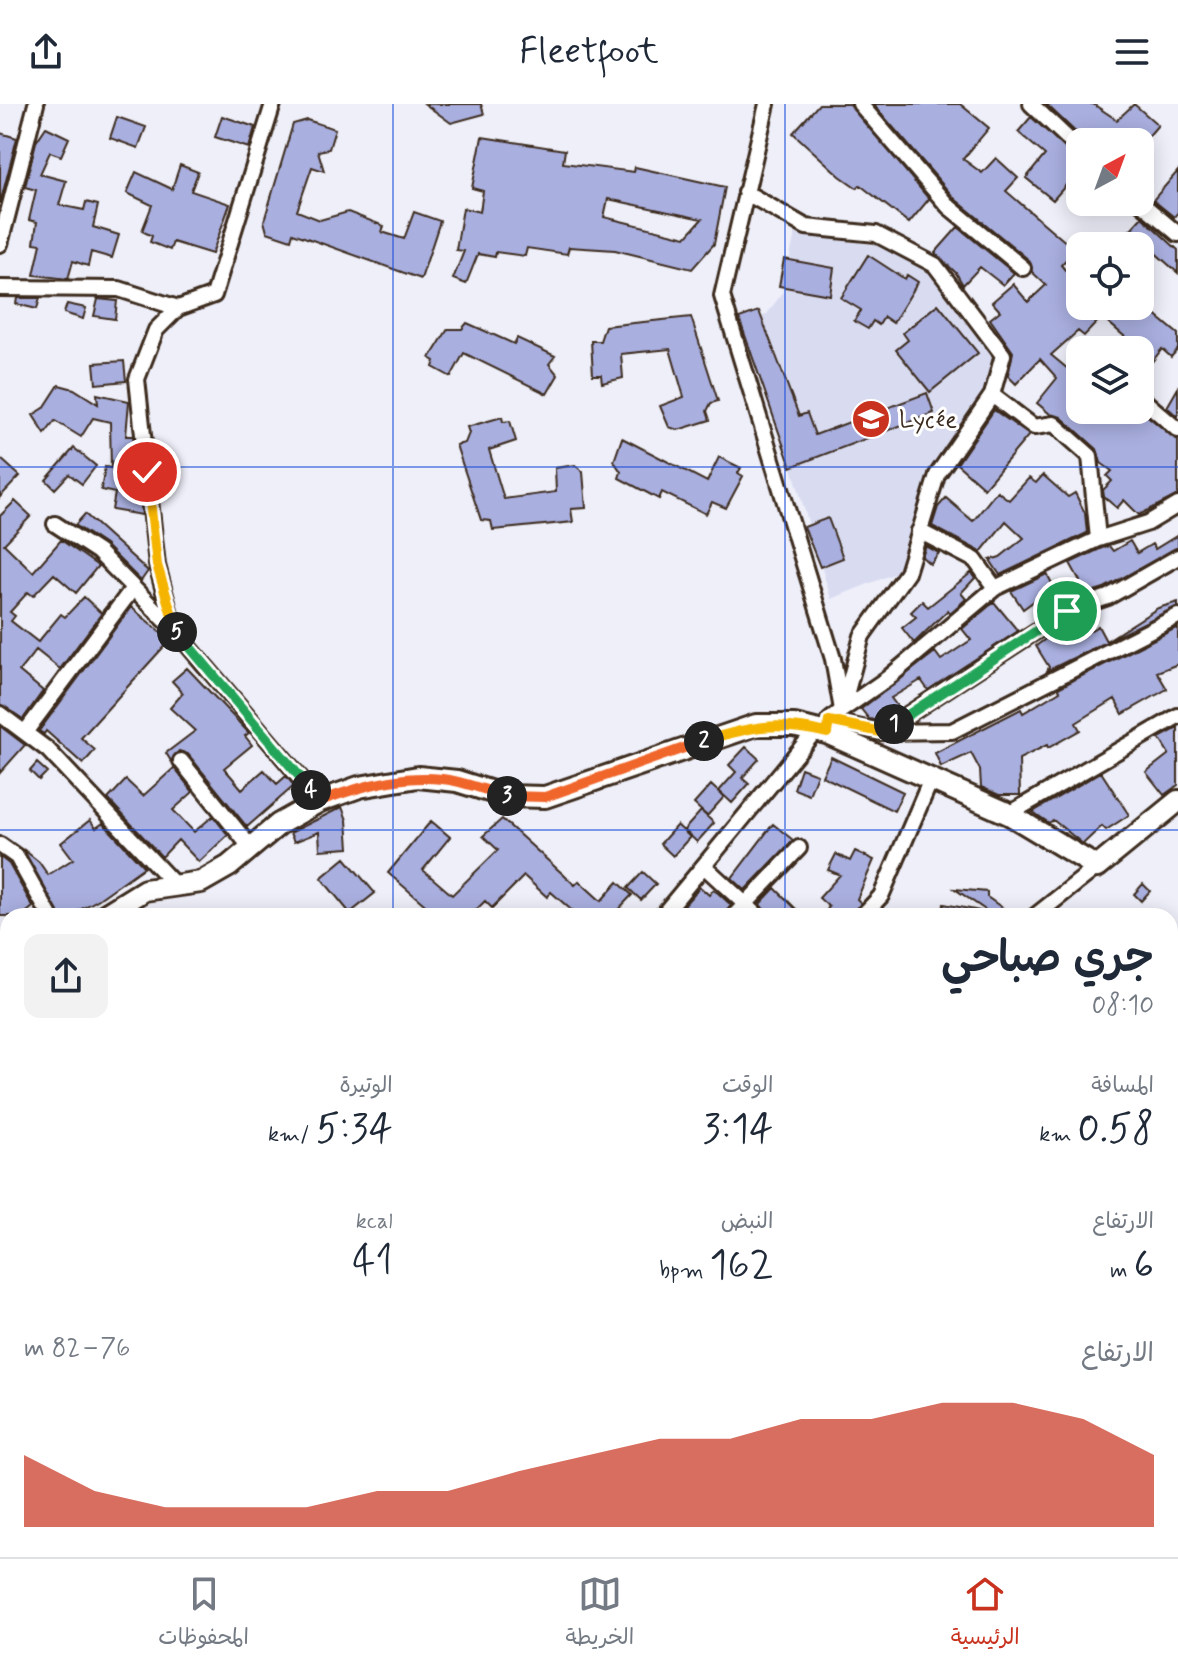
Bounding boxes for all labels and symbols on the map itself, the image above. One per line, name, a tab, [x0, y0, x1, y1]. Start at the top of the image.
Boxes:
north arrow	[1066, 128, 1154, 216]
school or university icon: Lycée	[850, 398, 892, 440]
place label: Lycée	[899, 405, 957, 436]
pin	[113, 438, 181, 506]
pin	[1033, 577, 1101, 645]
pin: 5	[157, 612, 197, 652]
pin: 1	[874, 704, 914, 744]
pin: 2	[684, 721, 724, 761]
pin: 4	[291, 770, 331, 810]
pin: 3	[487, 776, 527, 816]

